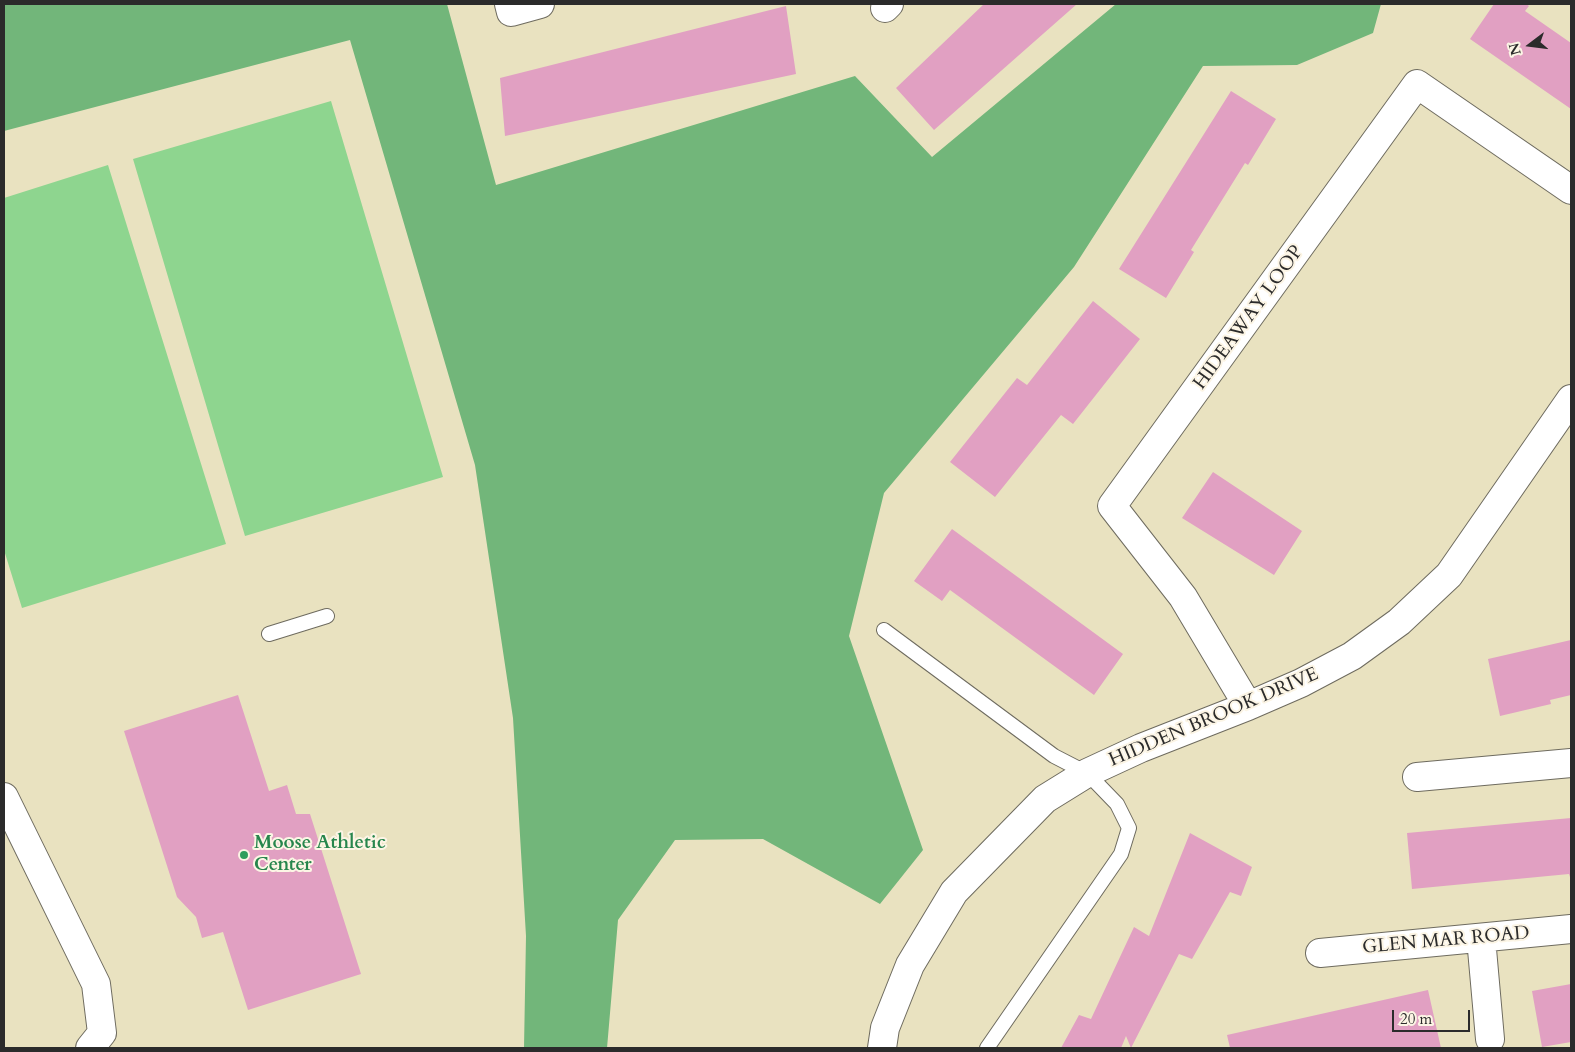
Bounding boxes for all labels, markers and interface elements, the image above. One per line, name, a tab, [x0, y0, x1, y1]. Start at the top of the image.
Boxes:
north arrow	[1505, 20, 1555, 70]
text: N	[1504, 41, 1526, 57]
street label: HIDEAWAY LOOP	[1189, 242, 1309, 394]
street label: HIDDEN BROOK DRIVE	[1106, 664, 1322, 772]
place label: Moose Athletic Center	[254, 833, 386, 877]
marker: Moose Athletic Center	[238, 849, 250, 861]
street label: GLEN MAR ROAD	[1361, 922, 1531, 960]
scale bar	[1395, 1000, 1472, 1032]
text: 20 m	[1400, 1009, 1432, 1029]

